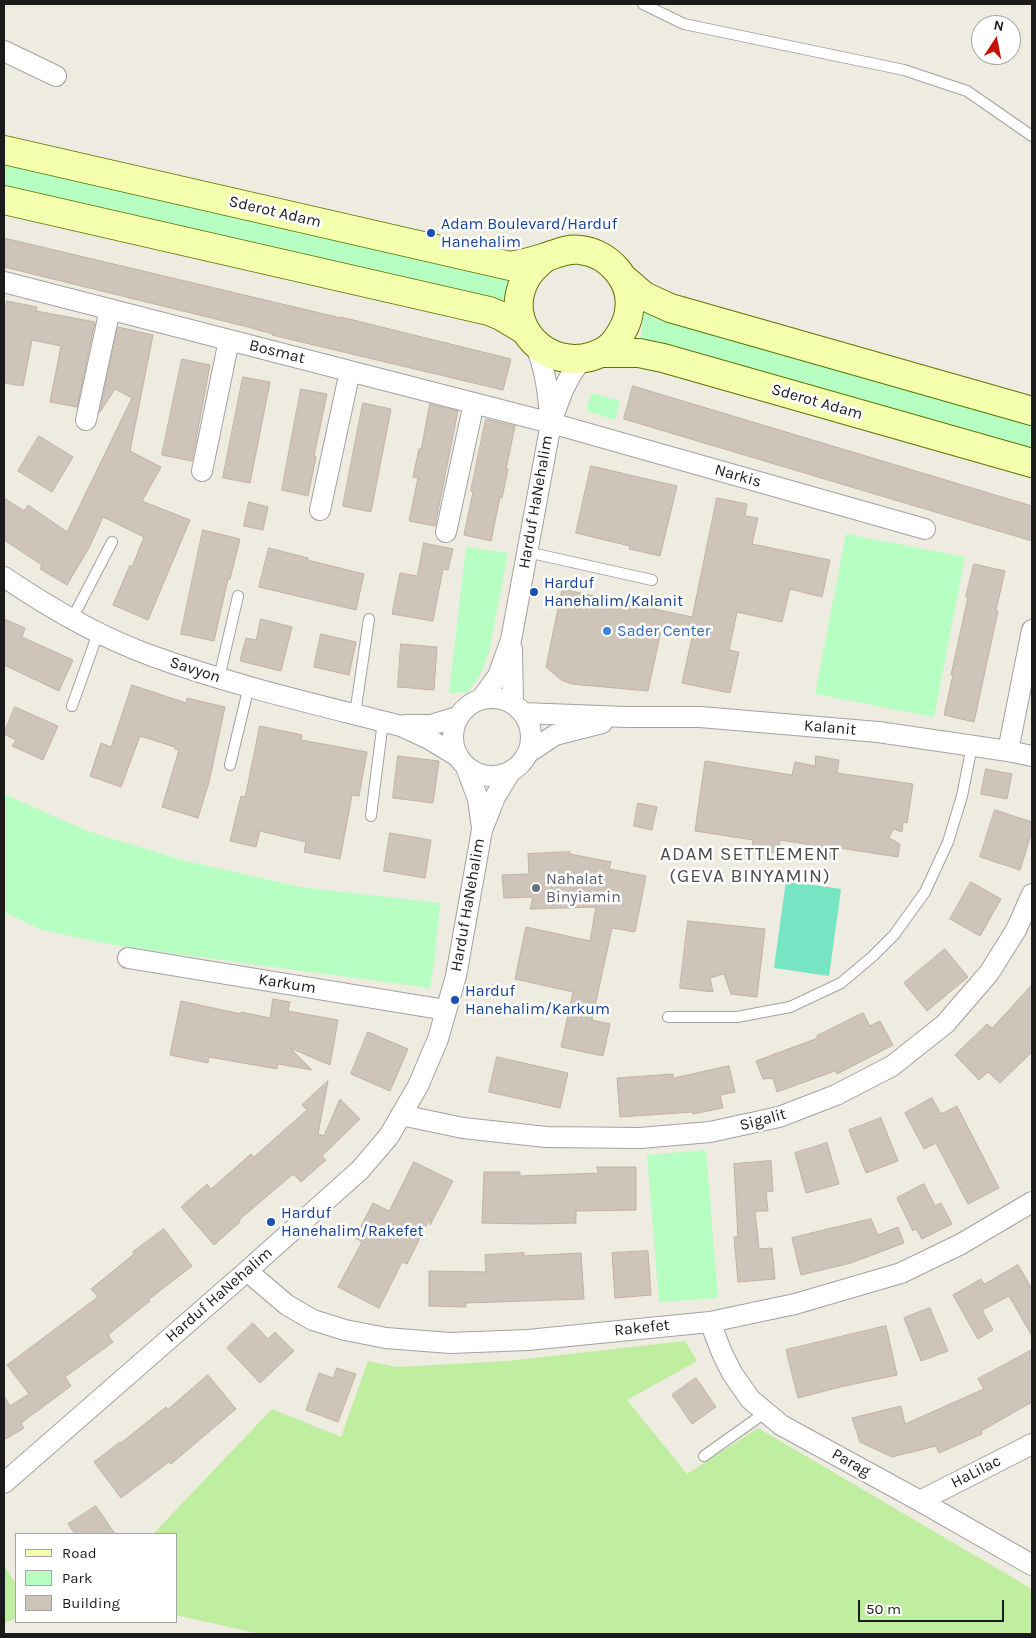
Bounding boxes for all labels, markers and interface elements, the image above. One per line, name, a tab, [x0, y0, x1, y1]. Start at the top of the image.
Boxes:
north arrow	[971, 15, 1021, 65]
text: N	[992, 16, 1005, 35]
street label: Sderot Adam	[227, 192, 323, 232]
place label: Adam Boulevard/Harduf Hanehalim	[441, 214, 617, 252]
marker: Adam Boulevard/Harduf Hanehalim	[425, 227, 437, 239]
street label: Bosmat	[247, 336, 307, 368]
street label: Sderot Adam	[769, 380, 865, 424]
street label: Harduf HaNehalim	[515, 434, 557, 570]
street label: Narkis	[712, 460, 764, 492]
place label: Harduf Hanehalim/Kalanit	[544, 573, 683, 611]
marker: Harduf Hanehalim/Kalanit	[528, 586, 540, 598]
place label: Sader Center	[617, 621, 710, 641]
marker: Sader Center	[601, 625, 613, 637]
street label: Savyon	[167, 653, 223, 687]
street label: Kalanit	[803, 716, 857, 740]
street label: Harduf HaNehalim	[447, 837, 489, 973]
district label: ADAM SETTLEMENT (GEVA BINYAMIN)	[658, 844, 842, 888]
place label: Nahalat Binyiamin	[546, 869, 621, 907]
marker: Nahalat Binyiamin	[530, 882, 542, 894]
street label: Karkum	[257, 970, 317, 998]
place label: Harduf Hanehalim/Karkum	[465, 981, 610, 1019]
marker: Harduf Hanehalim/Karkum	[449, 994, 461, 1006]
street label: Sigalit	[738, 1105, 788, 1135]
place label: Harduf Hanehalim/Rakefet	[281, 1203, 424, 1241]
marker: Harduf Hanehalim/Rakefet	[265, 1216, 277, 1228]
street label: Harduf HaNehalim	[162, 1243, 276, 1347]
street label: Rakefet	[613, 1316, 671, 1340]
street label: Parag	[828, 1445, 874, 1481]
street label: HaLilac	[948, 1451, 1004, 1493]
legend	[15, 1533, 178, 1623]
text: Road	[62, 1544, 97, 1562]
text: Park	[62, 1569, 92, 1587]
scale bar	[861, 1590, 1007, 1622]
text: Building	[62, 1594, 120, 1612]
text: 50 m	[866, 1600, 901, 1618]

